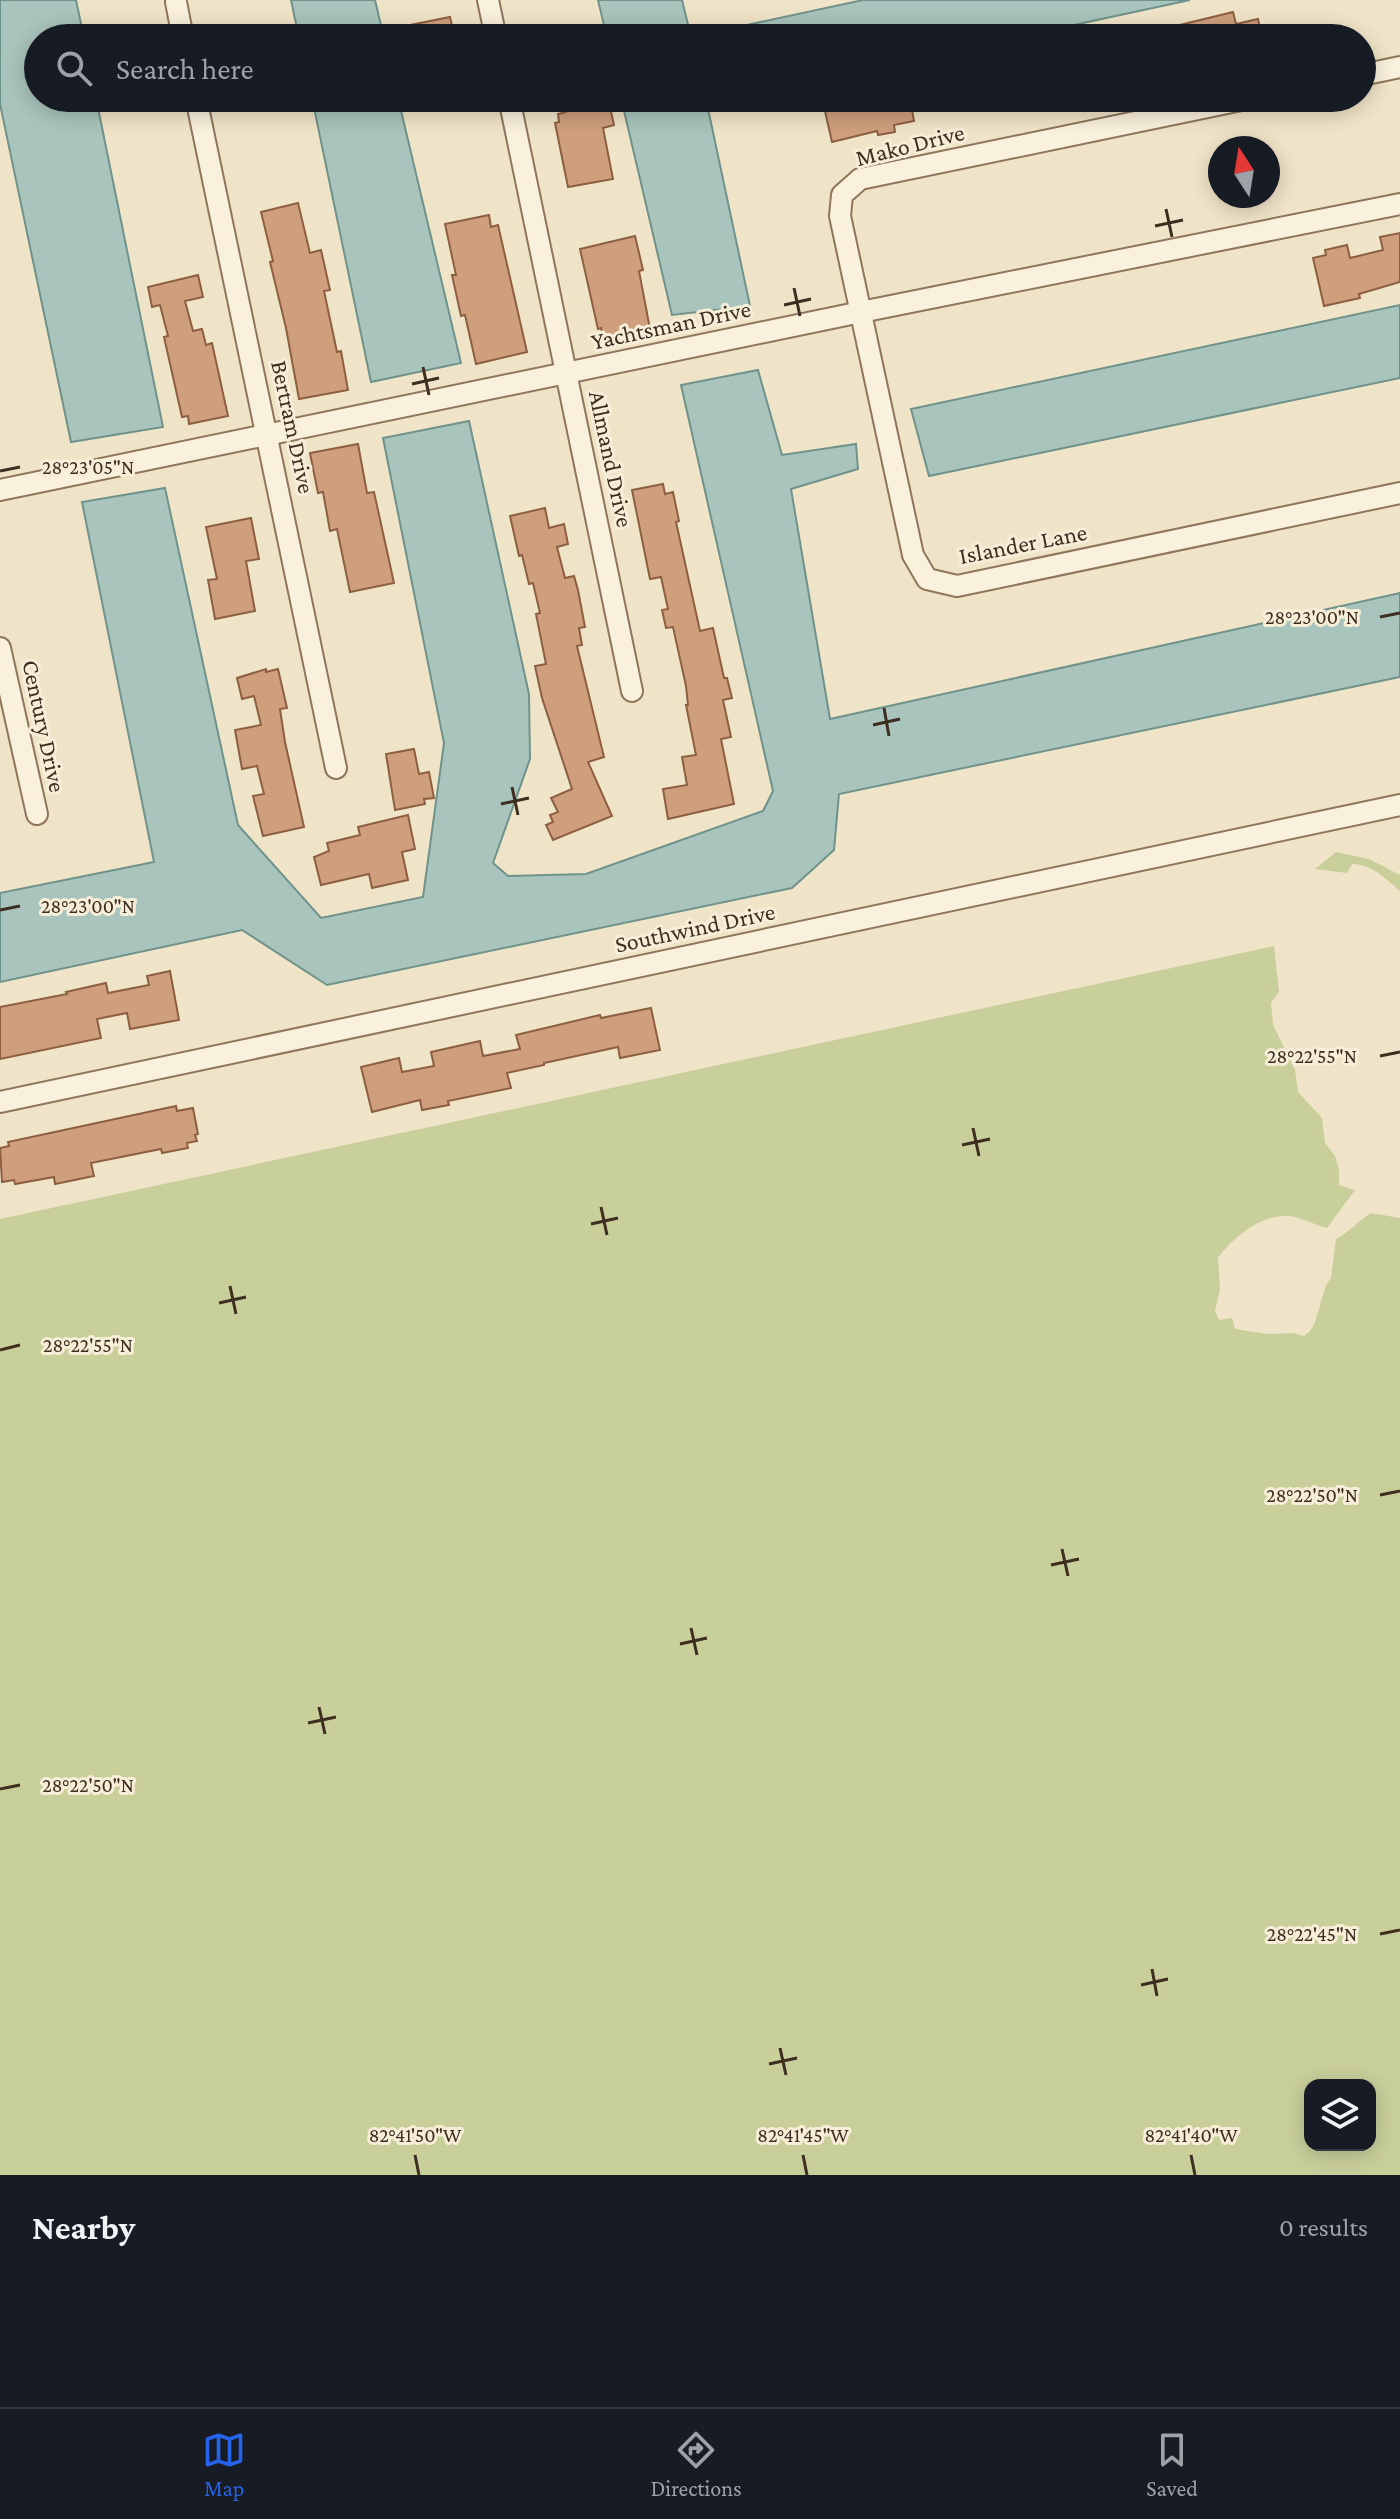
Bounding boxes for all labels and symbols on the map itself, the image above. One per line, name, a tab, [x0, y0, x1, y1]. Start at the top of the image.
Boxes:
street label: Mako Drive	[853, 118, 967, 171]
north arrow	[1208, 136, 1280, 208]
street label: Yachtsman Drive	[589, 294, 753, 355]
street label: Bertram Drive	[266, 358, 321, 496]
street label: Allmand Drive	[584, 388, 639, 530]
text: 28°23'05"N	[42, 456, 134, 478]
street label: Islander Lane	[957, 518, 1089, 569]
text: 28°23'00"N	[1265, 606, 1359, 628]
street label: Century Drive	[17, 657, 72, 794]
text: 28°23'00"N	[41, 895, 135, 917]
street label: Southwind Drive	[612, 897, 777, 958]
text: 28°22'55"N	[1267, 1045, 1357, 1067]
text: 28°22'55"N	[43, 1334, 133, 1356]
text: 28°22'50"N	[1266, 1484, 1358, 1506]
text: 28°22'50"N	[42, 1774, 134, 1796]
text: 28°22'45"N	[1267, 1923, 1357, 1945]
text: 82°41'50"W	[369, 2124, 462, 2146]
text: 82°41'45"W	[757, 2124, 849, 2146]
text: 82°41'40"W	[1144, 2124, 1238, 2146]

